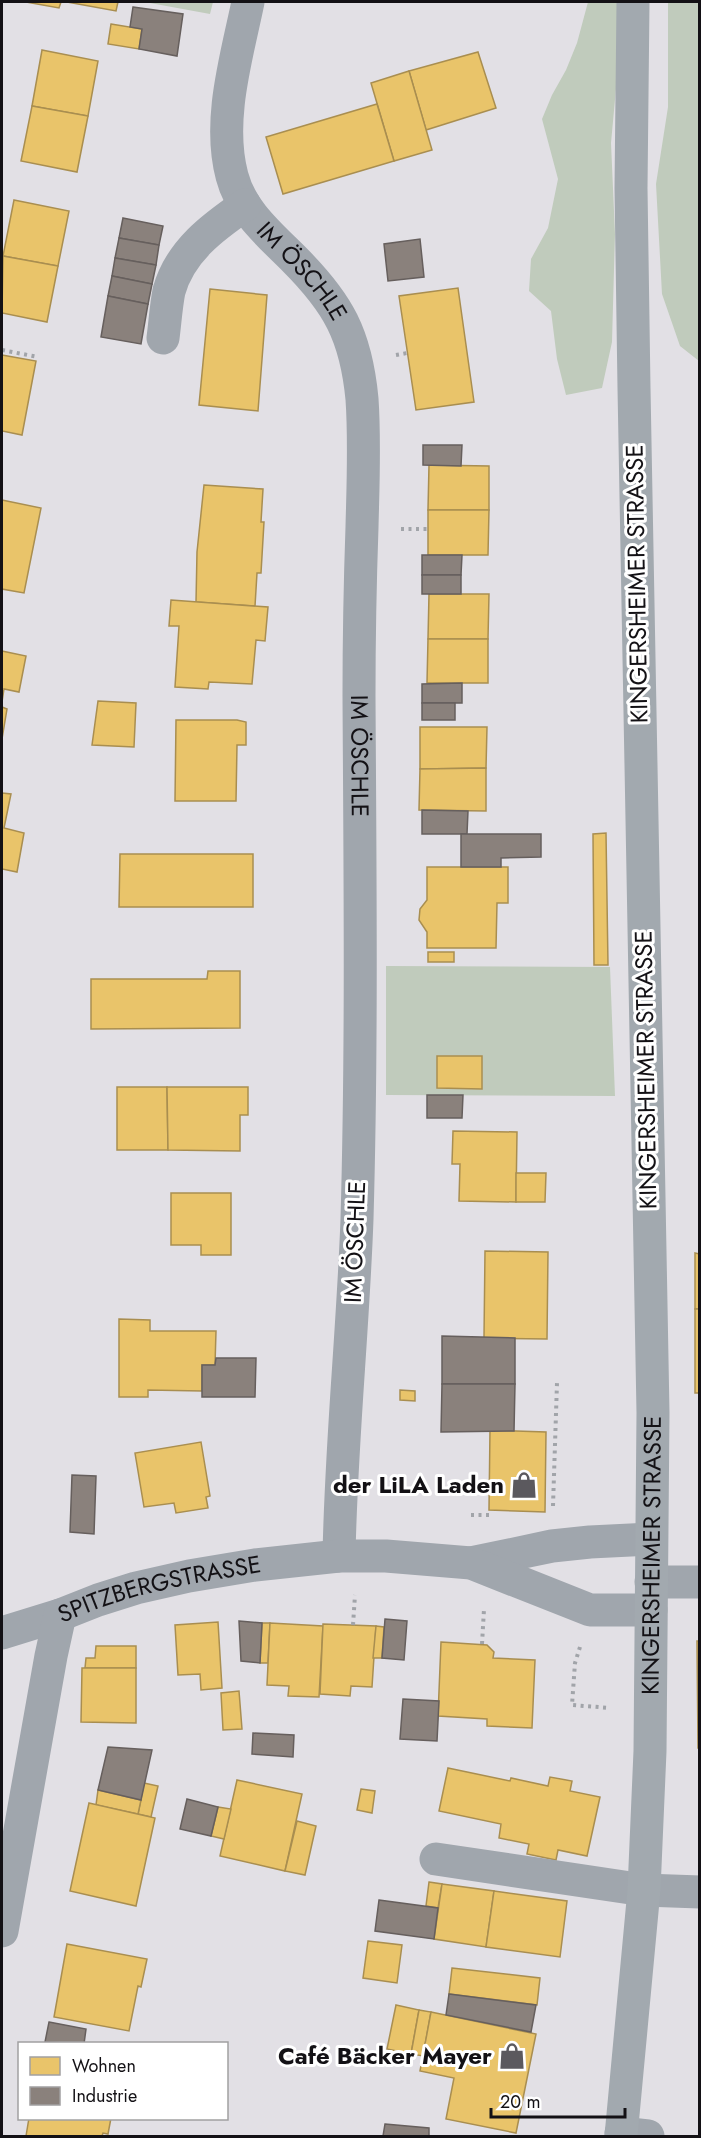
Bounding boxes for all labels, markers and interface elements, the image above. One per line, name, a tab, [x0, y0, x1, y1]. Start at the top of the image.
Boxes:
street label: IM ÖSCHLE	[249, 214, 356, 327]
street label: KINGERSHEIMER STRASSE	[617, 444, 656, 724]
street label: IM ÖSCHLE	[342, 695, 378, 817]
street label: KINGERSHEIMER STRASSE	[626, 930, 665, 1210]
street label: IM ÖSCHLE	[335, 1180, 374, 1304]
street label: KINGERSHEIMER STRASSE	[632, 1415, 670, 1695]
place label: der LiLA Laden	[333, 1467, 504, 1502]
shop icon: der LiLA Laden	[509, 1470, 539, 1500]
street label: SPITZBERGSTRASSE	[52, 1546, 264, 1631]
place label: Café Bäcker Mayer	[278, 2038, 492, 2073]
shop icon: Café Bäcker Mayer	[497, 2041, 527, 2071]
legend	[18, 2042, 228, 2120]
text: Wohnen	[72, 2053, 136, 2079]
scale bar	[491, 2081, 624, 2119]
text: Industrie	[72, 2083, 137, 2109]
text: 20 m	[500, 2089, 540, 2115]

